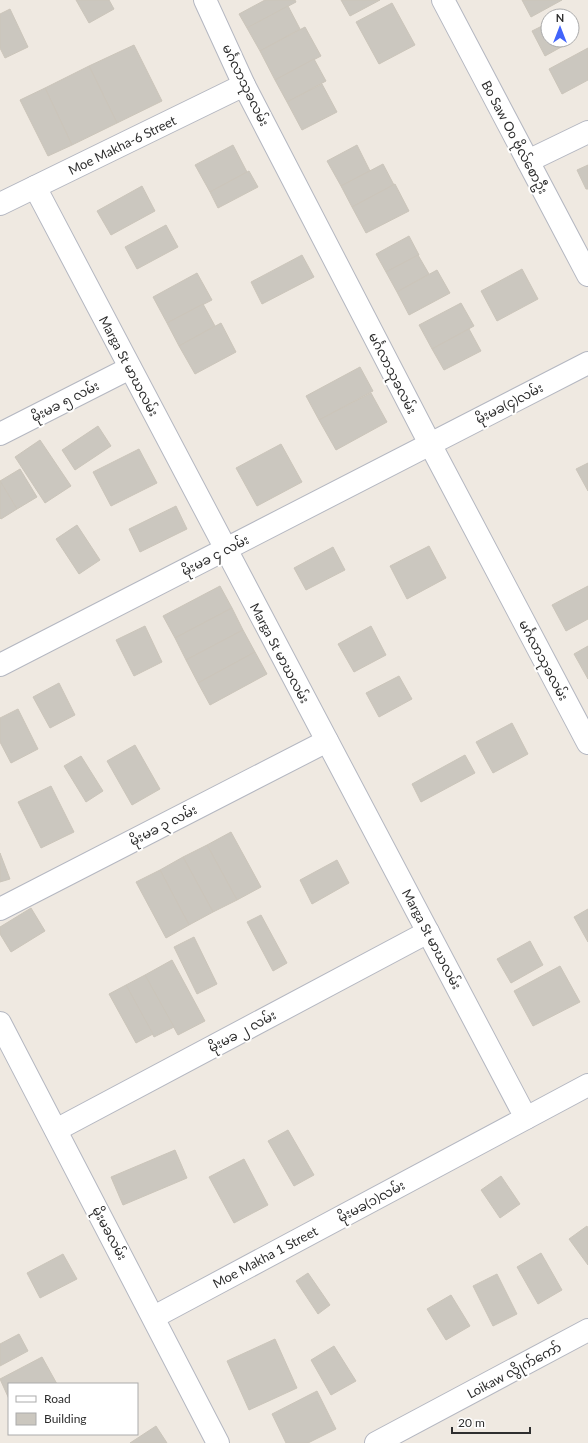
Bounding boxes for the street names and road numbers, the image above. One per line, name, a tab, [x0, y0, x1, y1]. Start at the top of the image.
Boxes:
street label: မင်္ဂလာသုခလမ်း	[217, 41, 273, 130]
street label: Bo Saw Oo ဗိုလ်စောဦး	[476, 78, 552, 198]
street label: Moe Makha-6 Street	[65, 112, 179, 178]
street label: Marga St မာဃလမ်း	[96, 313, 162, 419]
street label: မင်္ဂလာသုခလမ်း	[363, 330, 420, 418]
street label: မိုးမခ ၅ လမ်း	[28, 377, 103, 428]
street label: မိုးမခ(၄)လမ်း	[473, 379, 547, 430]
street label: မိုးမခ ၄ လမ်း	[179, 531, 253, 581]
street label: Marga St မာဃလမ်း	[247, 600, 313, 706]
street label: မင်္ဂလာသုခလမ်း	[513, 617, 572, 705]
street label: မိုးမခ ၃ လမ်း	[127, 801, 201, 851]
street label: Marga St မာဃလမ်း	[399, 886, 465, 992]
street label: မိုးမခ ၂ လမ်း	[205, 1007, 280, 1058]
street label: မိုးမခ(၁)လမ်း	[335, 1177, 409, 1228]
street label: မိုးမခလမ်း	[86, 1203, 131, 1264]
street label: Moe Makha 1 Street	[210, 1222, 320, 1291]
street label: Loikaw လွိုက်ကော်	[464, 1338, 565, 1404]

